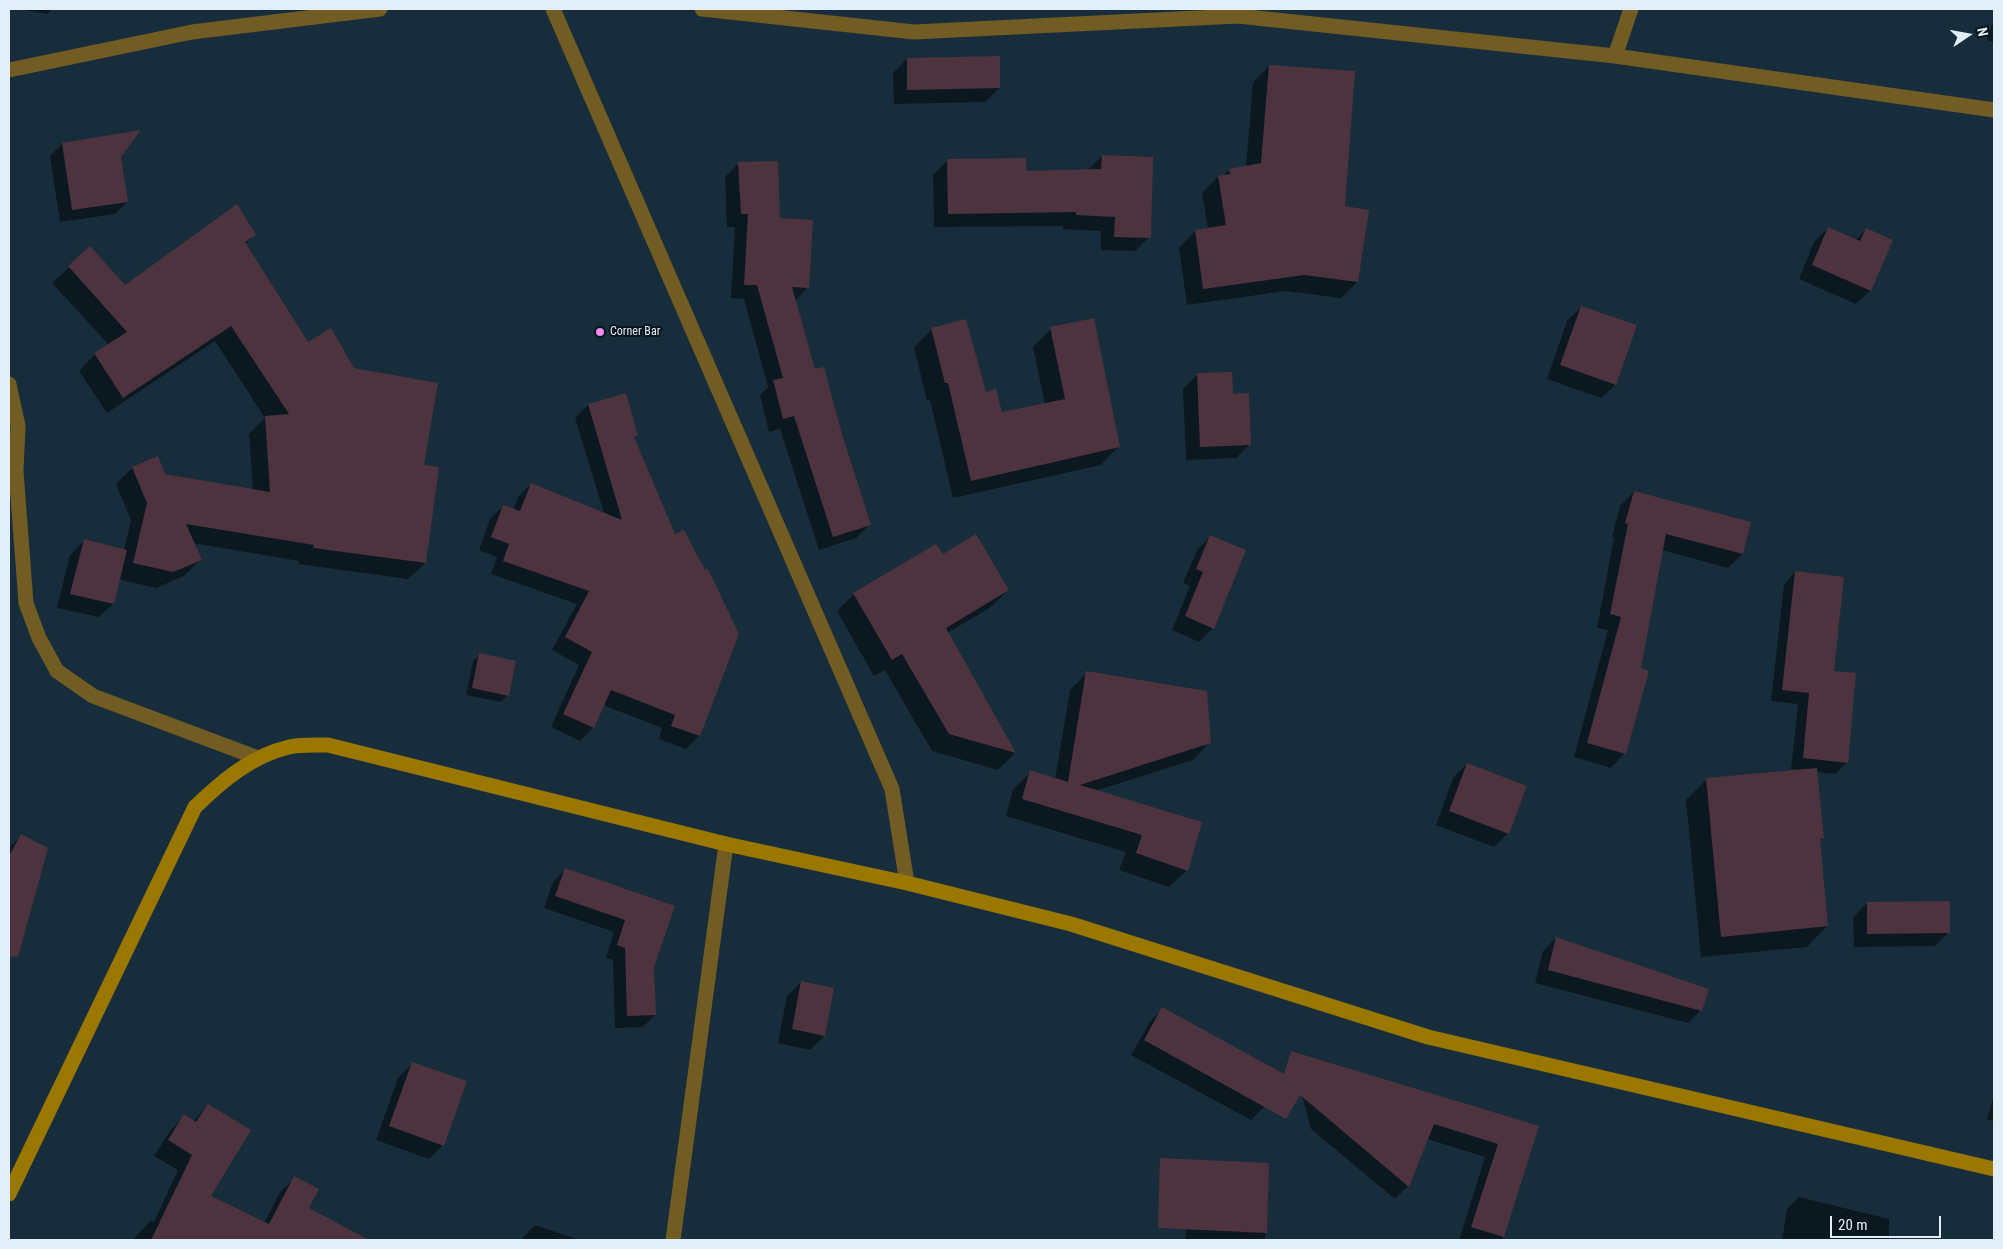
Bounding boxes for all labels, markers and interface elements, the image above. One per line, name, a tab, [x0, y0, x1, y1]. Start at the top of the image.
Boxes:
north arrow	[1943, 10, 1993, 60]
text: N	[1974, 26, 1991, 38]
place label: Corner Bar	[610, 325, 660, 339]
marker: Corner Bar	[594, 326, 606, 338]
scale bar	[1833, 1206, 1944, 1238]
text: 20 m	[1838, 1216, 1868, 1234]

